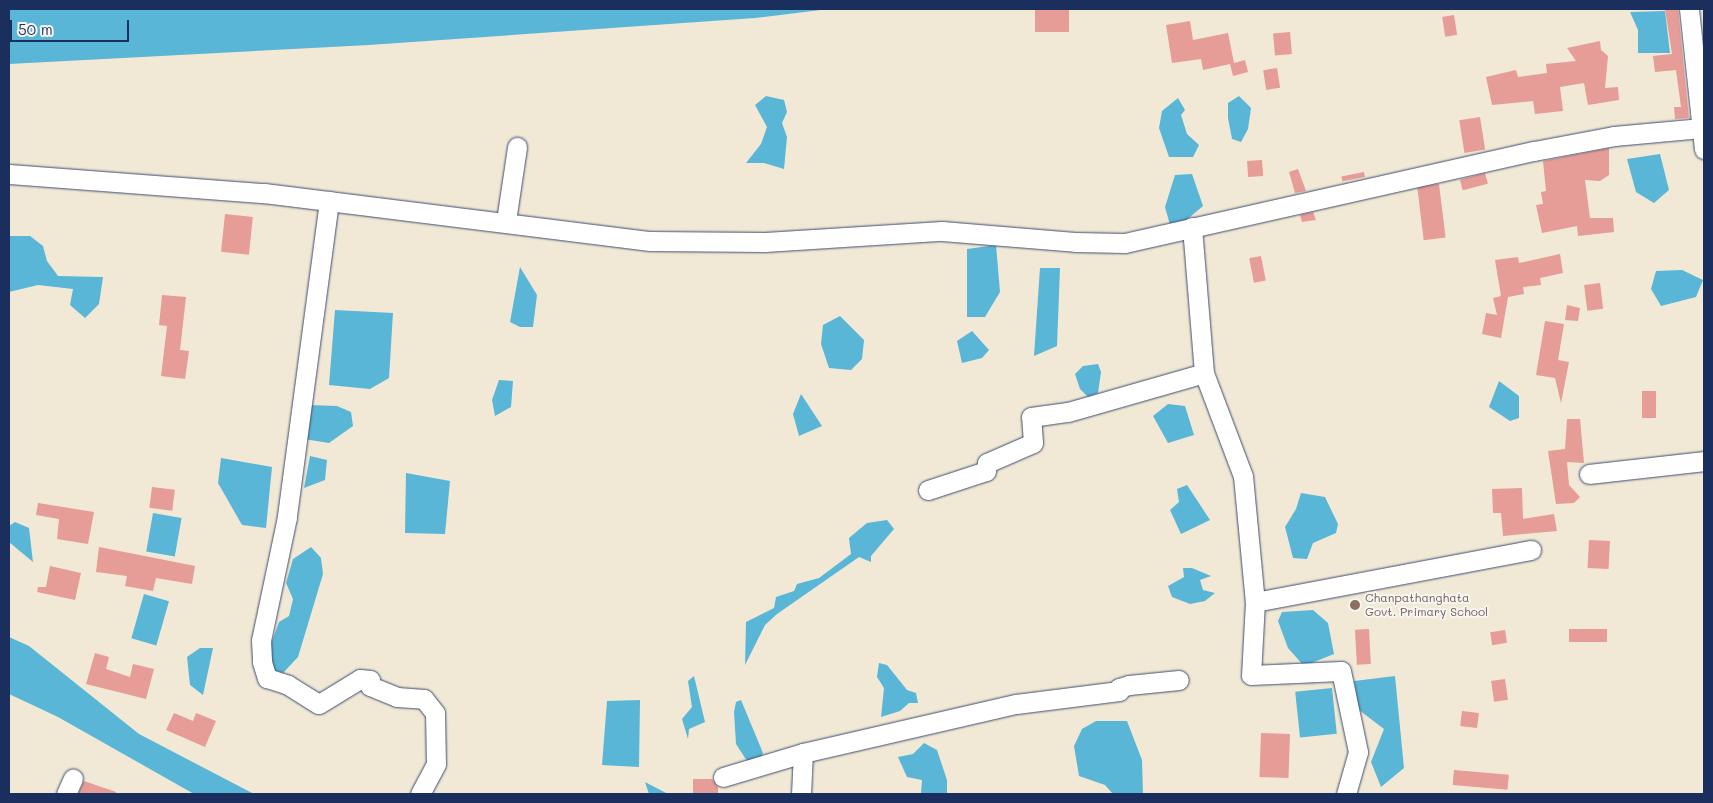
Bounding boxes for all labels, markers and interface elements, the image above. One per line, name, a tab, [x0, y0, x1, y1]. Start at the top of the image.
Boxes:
scale bar	[12, 10, 131, 42]
text: 50 m	[18, 19, 53, 39]
place label: Chanpathanghata Govt. Primary School	[1365, 591, 1488, 619]
marker: Chanpathanghata Govt. Primary School	[1349, 599, 1361, 611]

